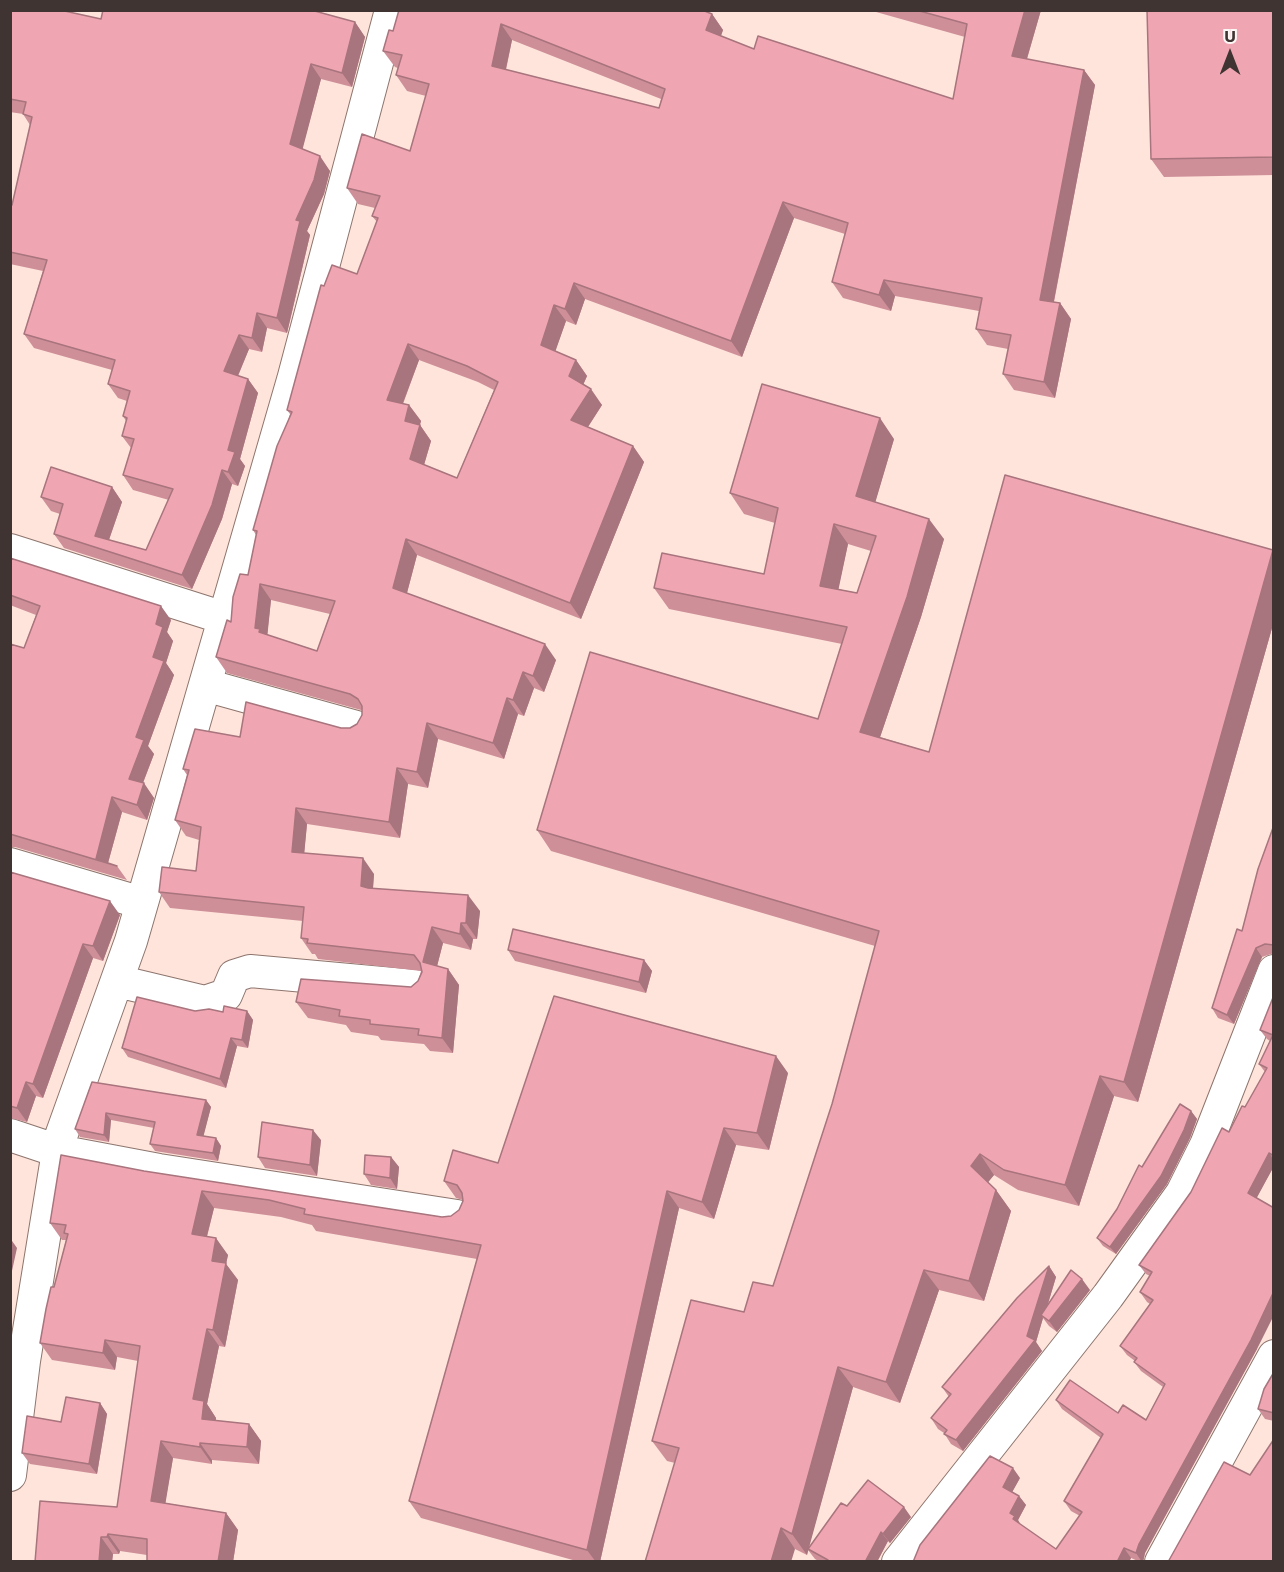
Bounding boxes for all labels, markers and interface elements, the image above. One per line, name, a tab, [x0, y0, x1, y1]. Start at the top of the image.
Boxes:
north arrow	[1200, 24, 1260, 84]
text: U	[1224, 26, 1236, 45]

